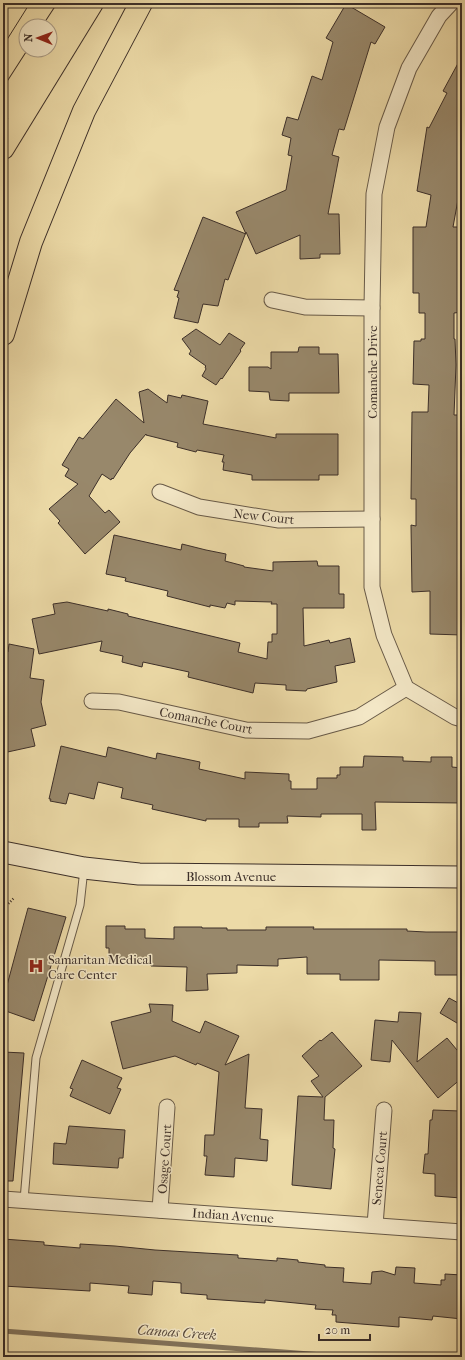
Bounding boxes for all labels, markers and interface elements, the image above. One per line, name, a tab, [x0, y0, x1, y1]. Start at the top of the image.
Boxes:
north arrow	[18, 18, 58, 58]
text: N	[22, 33, 35, 42]
street label: Comanche Drive	[365, 325, 380, 419]
street label: New Court	[233, 506, 296, 527]
street label: Comanche Court	[158, 704, 254, 737]
street label: Blossom Avenue	[186, 869, 277, 884]
place label: Samaritan Medical Care Center	[48, 952, 153, 982]
hospital icon: Samaritan Medical Care Center	[27, 957, 45, 975]
street label: Osage Court	[155, 1123, 174, 1195]
street label: Seneca Court	[369, 1130, 390, 1206]
street label: Indian Avenue	[192, 1205, 275, 1226]
scale bar	[319, 1316, 370, 1342]
water label: Canoas Creek	[137, 1321, 217, 1344]
text: 20 m	[325, 1323, 350, 1337]

